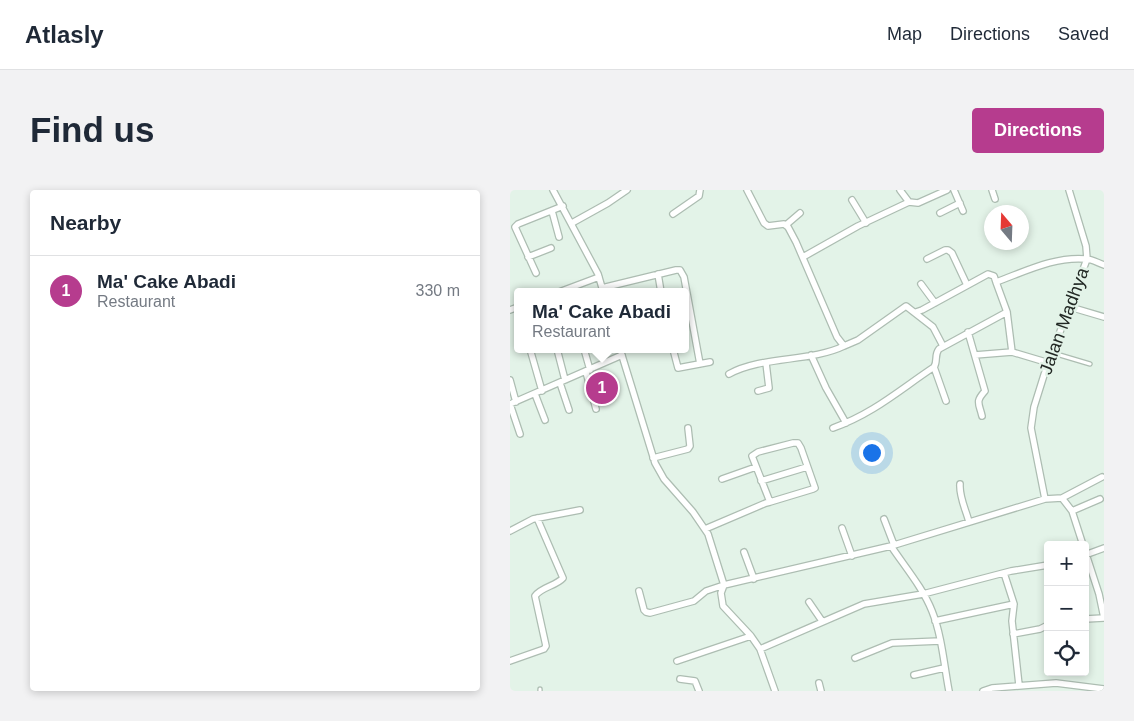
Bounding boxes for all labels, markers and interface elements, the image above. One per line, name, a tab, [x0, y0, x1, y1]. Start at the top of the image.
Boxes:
text: Atlasly	[25, 21, 104, 48]
text: Map	[887, 24, 922, 44]
text: Directions	[950, 24, 1030, 44]
text: Saved	[1058, 24, 1109, 44]
button: Directions	[972, 108, 1104, 153]
text: Find us	[30, 110, 154, 149]
north arrow	[984, 205, 1029, 250]
text: Nearby	[50, 211, 121, 234]
street label: Jalan Madhya	[1035, 264, 1093, 377]
text: Ma' Cake Abadi	[97, 271, 236, 292]
text: 1	[62, 282, 70, 299]
text: 330 m	[416, 282, 460, 299]
popup	[514, 288, 689, 353]
text: Restaurant	[97, 293, 175, 310]
text: Ma' Cake Abadi	[532, 301, 671, 322]
text: Restaurant	[532, 323, 610, 340]
pin: 1	[586, 369, 618, 407]
your location	[859, 440, 885, 466]
map controls	[1044, 541, 1089, 676]
button: +	[1044, 541, 1089, 586]
button: −	[1044, 586, 1089, 631]
button: locate	[1044, 631, 1089, 676]

